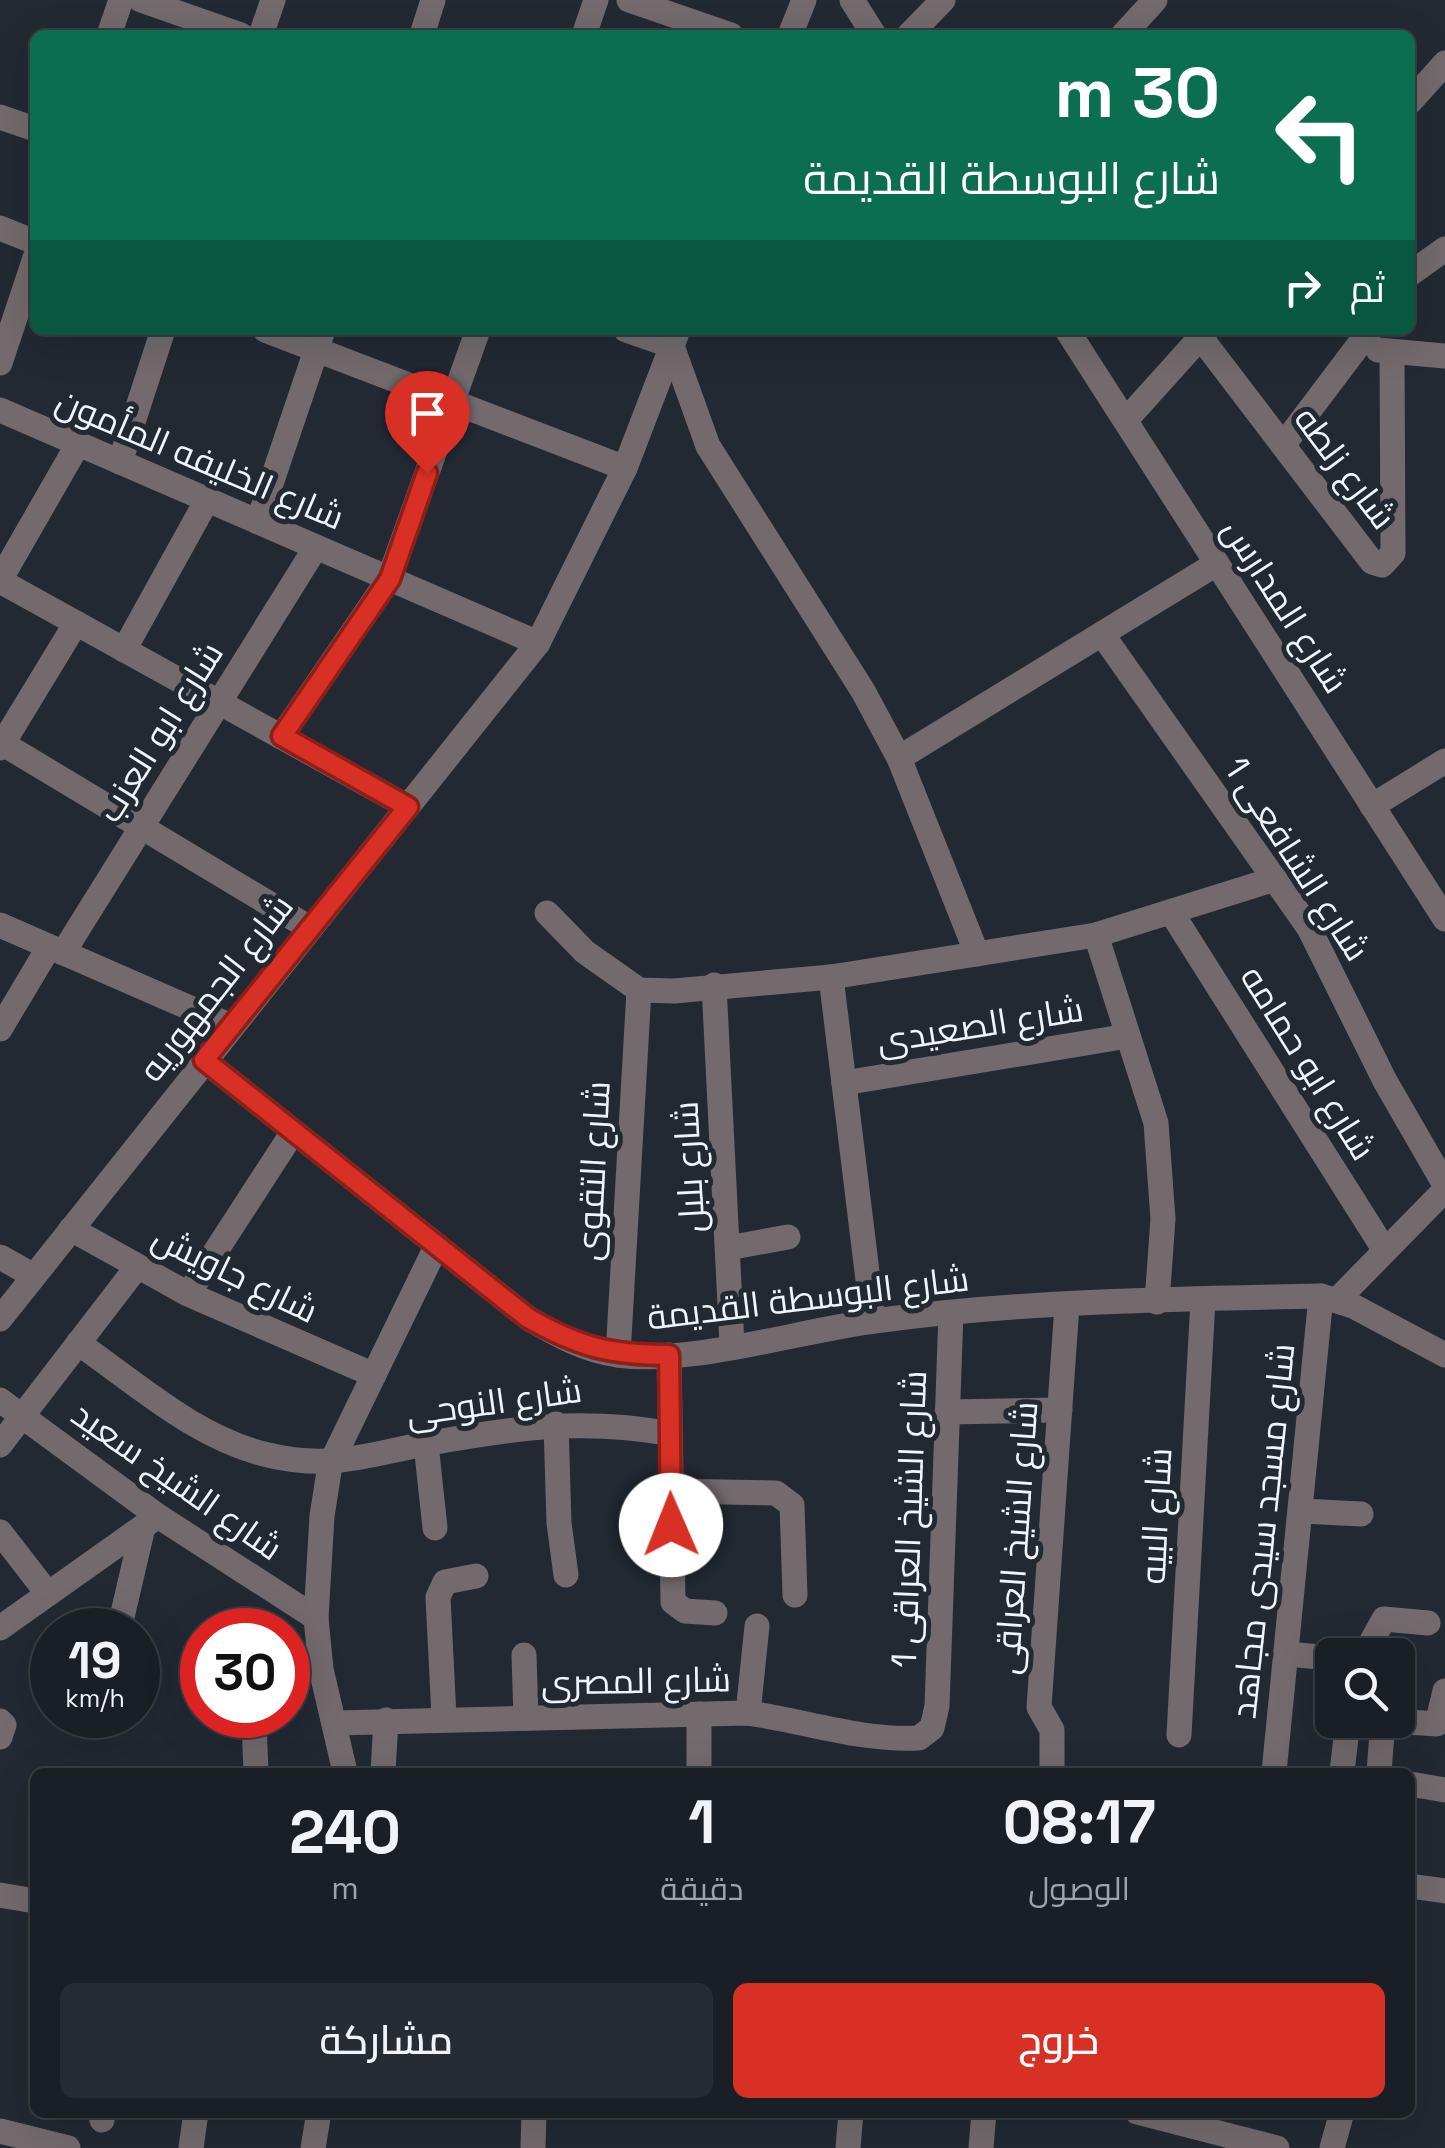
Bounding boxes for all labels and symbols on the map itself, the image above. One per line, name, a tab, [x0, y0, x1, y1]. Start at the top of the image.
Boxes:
pin	[385, 371, 470, 474]
street label: شارع الخليفه المأمون	[49, 378, 351, 540]
street label: شارع زلطه	[1284, 398, 1405, 539]
street label: شارع المدارس	[1211, 510, 1358, 702]
street label: شارع ابو العزب	[87, 634, 234, 831]
street label: شارع الشافعى 1	[1214, 749, 1379, 970]
street label: شارع الجمهوريه	[129, 886, 304, 1091]
street label: شارع ابو حمامه	[1230, 958, 1385, 1169]
street label: شارع الصعيدى	[874, 987, 1086, 1064]
street label: شارع التقوى	[566, 1080, 621, 1262]
street label: شارع بلبل	[664, 1100, 715, 1234]
street label: شارع جاويش	[145, 1215, 325, 1334]
street label: شارع البوسطة القديمة	[644, 1256, 972, 1341]
street label: شارع مسجد سيدى مجاهد	[1221, 1341, 1306, 1721]
street label: شارع النوحى	[403, 1368, 585, 1437]
street label: شارع الشيخ العراقى 1	[882, 1370, 937, 1668]
street label: شارع الشيخ سعيد	[62, 1392, 291, 1571]
street label: شارع الشيخ العراقى	[985, 1400, 1048, 1676]
street label: شارع البيه	[1130, 1447, 1183, 1585]
position arrow	[619, 1473, 723, 1577]
speed limit sign: 30	[180, 1608, 310, 1738]
street label: شارع المصرى	[541, 1657, 731, 1706]

